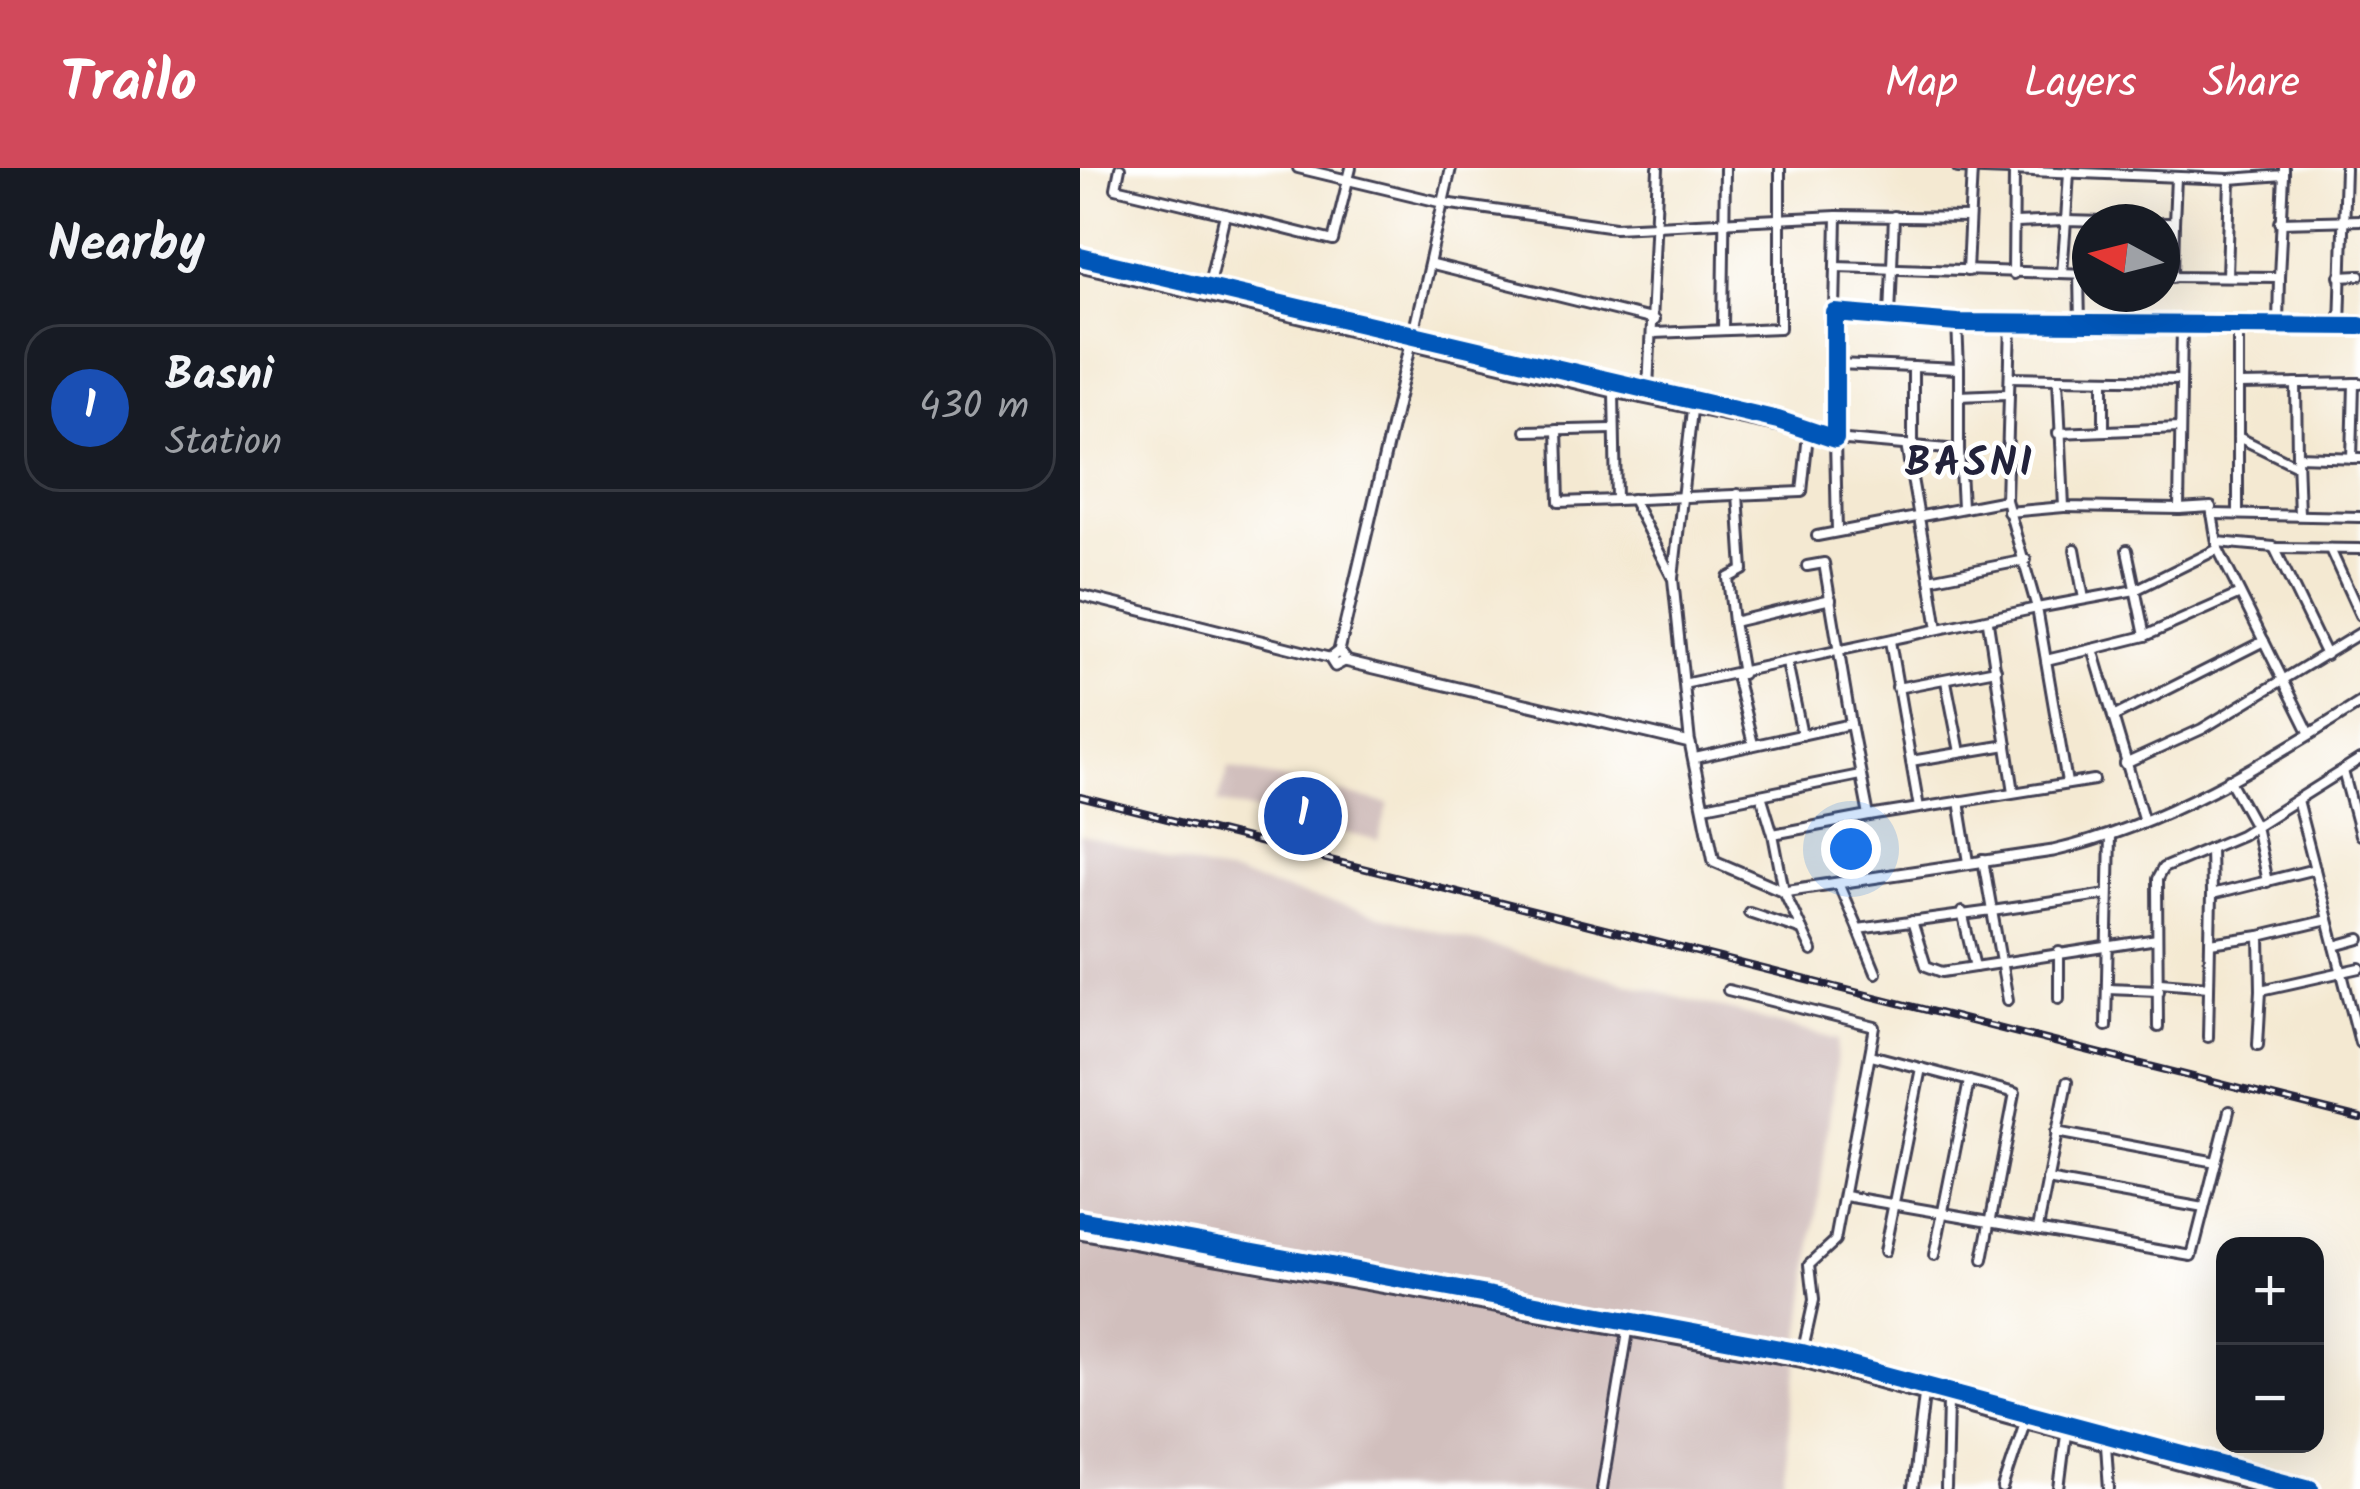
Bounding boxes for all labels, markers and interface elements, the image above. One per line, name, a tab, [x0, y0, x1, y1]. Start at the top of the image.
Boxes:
text: Trailo	[60, 39, 197, 130]
text: Map	[1885, 51, 1958, 118]
text: Layers	[2024, 51, 2137, 118]
text: Share	[2203, 51, 2300, 118]
north arrow	[2072, 204, 2180, 312]
text: Nearby	[48, 206, 205, 287]
text: Basni	[165, 341, 274, 413]
text: 1	[84, 377, 96, 439]
text: 430 m	[919, 377, 1029, 439]
text: Station	[165, 413, 282, 475]
district label: BASNI	[1905, 431, 2035, 498]
pin: 1	[1264, 771, 1342, 861]
your location	[1821, 819, 1881, 879]
map controls	[2216, 1237, 2324, 1453]
button: +	[2216, 1237, 2324, 1345]
button: −	[2216, 1345, 2324, 1453]

